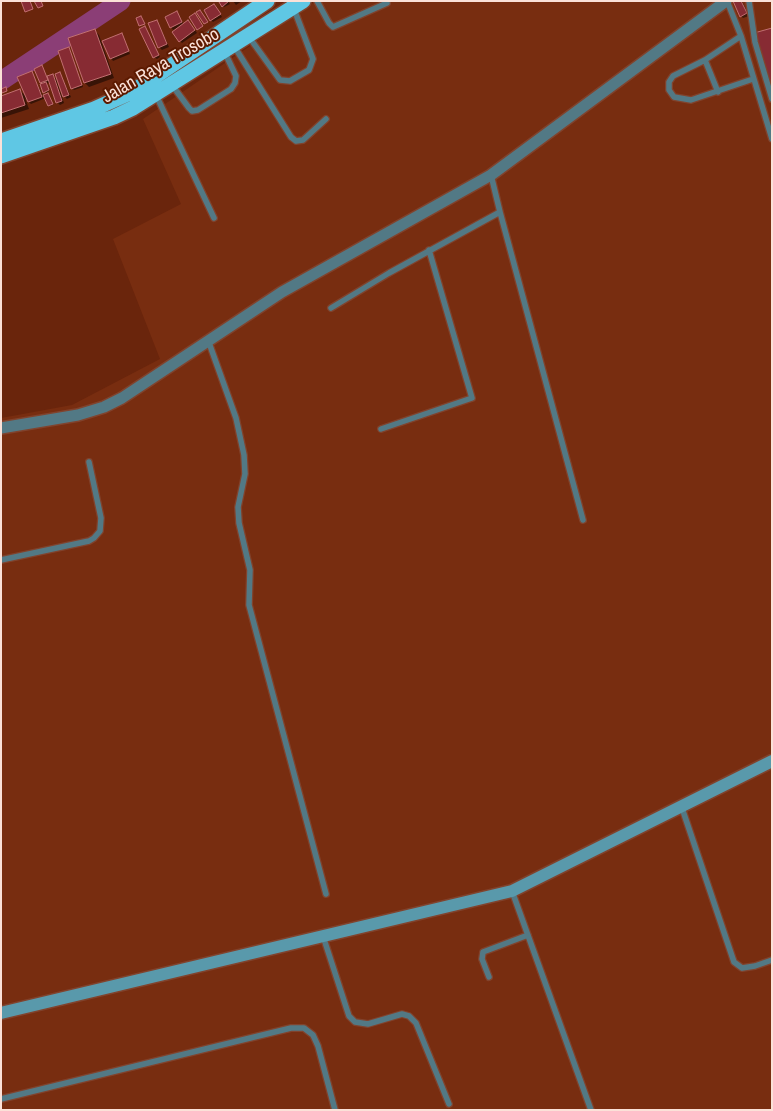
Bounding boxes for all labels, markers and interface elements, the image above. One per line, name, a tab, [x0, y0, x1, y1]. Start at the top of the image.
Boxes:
street label: Jalan Raya Trosobo	[99, 24, 223, 108]

